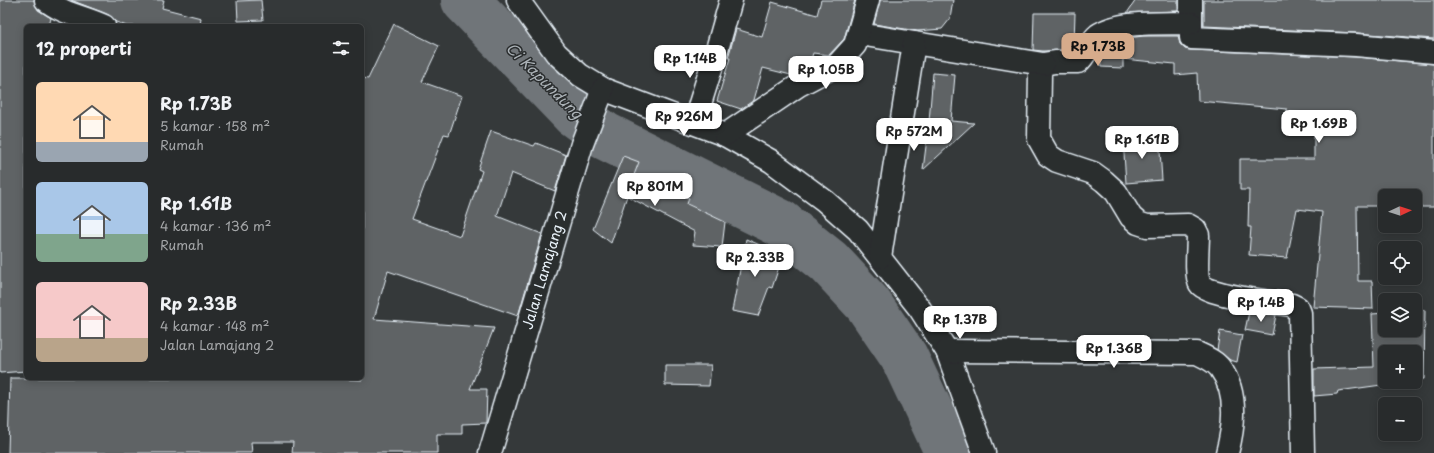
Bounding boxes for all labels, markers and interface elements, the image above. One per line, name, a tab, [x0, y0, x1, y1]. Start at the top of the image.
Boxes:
pin: Rp 1.73B	[1057, 33, 1139, 67]
text: 12 properti	[36, 35, 132, 61]
water label: Ci Kapundung	[501, 36, 590, 125]
text: Rp 1.73B	[1070, 36, 1126, 55]
icon: filters	[330, 37, 352, 59]
pin: Rp 1.14B	[649, 45, 731, 79]
text: Rp 1.14B	[663, 48, 717, 67]
pin: Rp 1.05B	[785, 56, 867, 90]
text: Rp 1.05B	[797, 59, 855, 78]
text: Rp 1.73B	[160, 90, 232, 116]
icon: home	[68, 98, 116, 146]
pin: Rp 926M	[647, 103, 721, 137]
text: Rp 926M	[655, 106, 713, 125]
pin: Rp 1.69B	[1278, 110, 1360, 144]
text: Rp 1.69B	[1290, 113, 1348, 132]
text: 5 kamar · 158 m²	[160, 116, 270, 135]
pin: Rp 572M	[877, 118, 951, 152]
text: Rp 572M	[885, 121, 943, 140]
pin: Rp 1.61B	[1101, 126, 1183, 160]
text: Rp 1.61B	[1114, 129, 1170, 148]
text: Rumah	[160, 135, 204, 154]
pin: Rp 801M	[618, 173, 692, 207]
text: Rp 801M	[627, 176, 683, 195]
north arrow	[1378, 189, 1422, 233]
map controls	[1378, 189, 1422, 441]
text: Rp 1.61B	[160, 190, 232, 216]
icon: home	[68, 198, 116, 246]
street label: Jalan Lamajang 2	[516, 208, 572, 332]
text: 4 kamar · 136 m²	[160, 216, 272, 235]
text: Rumah	[160, 235, 204, 254]
button: locate	[1378, 241, 1422, 285]
pin: Rp 2.33B	[714, 244, 796, 278]
text: Rp 2.33B	[726, 247, 784, 266]
pin: Rp 1.4B	[1224, 289, 1298, 323]
text: Rp 2.33B	[160, 290, 237, 316]
text: Rp 1.4B	[1237, 292, 1285, 311]
button: layers	[1378, 293, 1422, 337]
icon: home	[68, 298, 116, 346]
pin: Rp 1.37B	[919, 306, 1001, 340]
text: Rp 1.37B	[933, 309, 987, 328]
text: 4 kamar · 148 m²	[160, 316, 270, 335]
text: Jalan Lamajang 2	[160, 335, 274, 354]
pin: Rp 1.36B	[1073, 335, 1155, 369]
text: Rp 1.36B	[1085, 338, 1143, 357]
button: +	[1378, 345, 1422, 389]
button: −	[1378, 397, 1422, 441]

